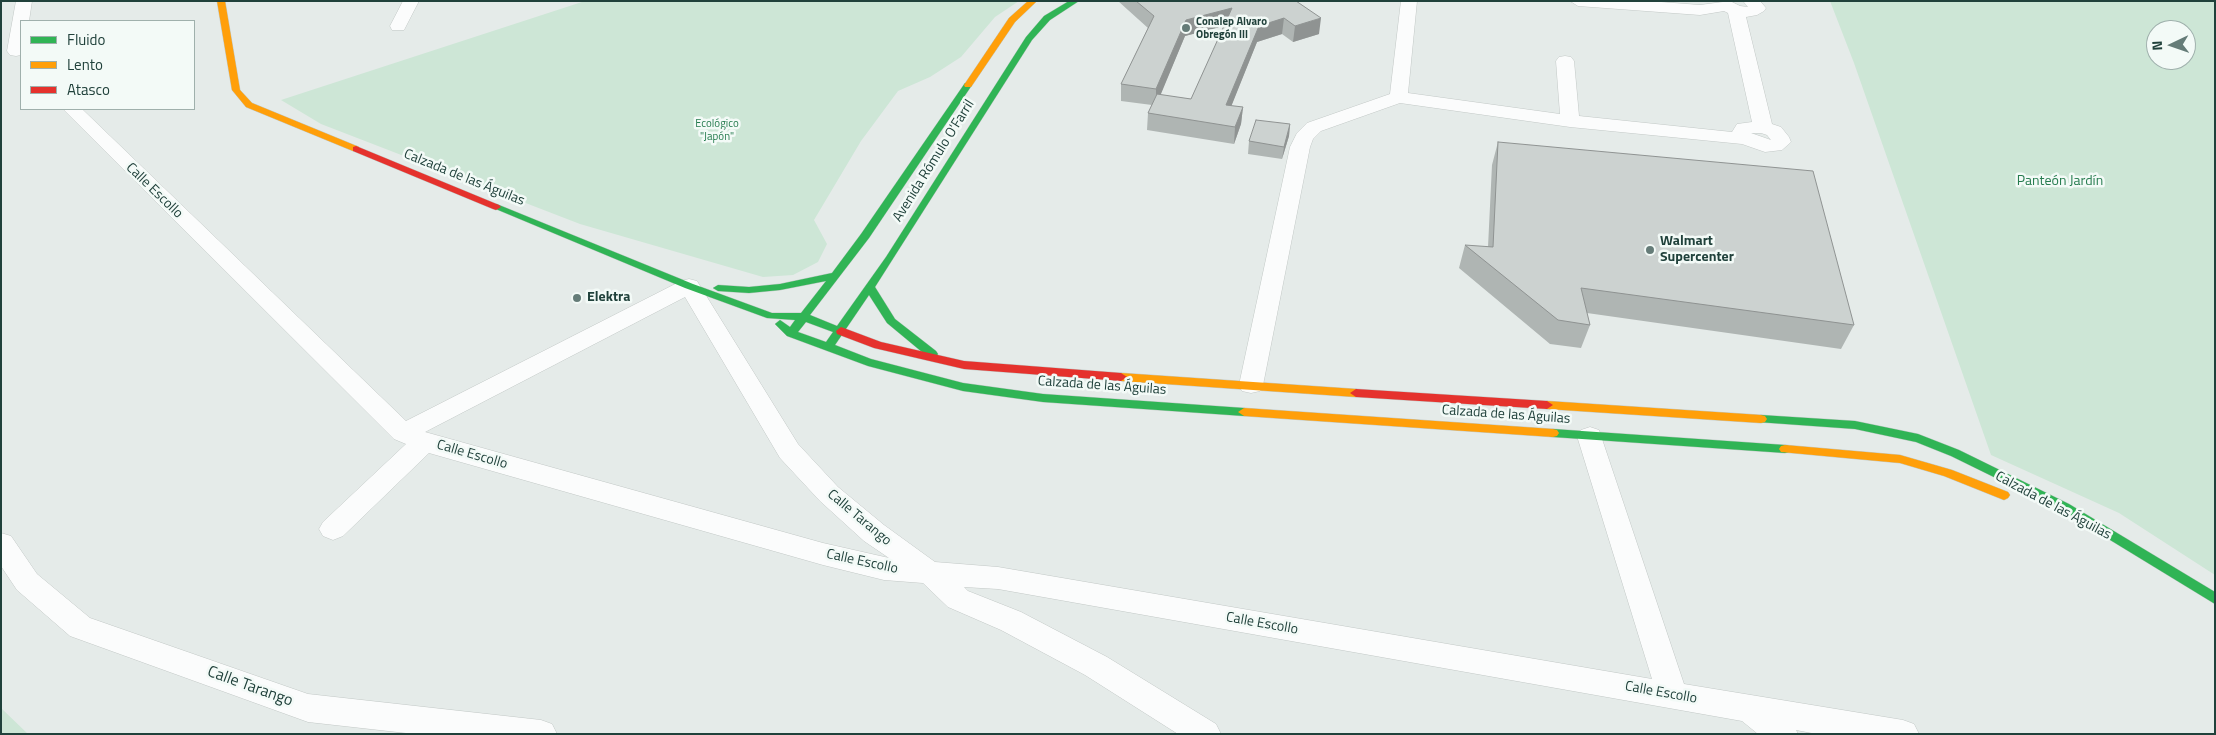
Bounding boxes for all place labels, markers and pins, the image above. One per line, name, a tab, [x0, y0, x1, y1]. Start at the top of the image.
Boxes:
place label: Conalep Alvaro Obregón lll	[1196, 15, 1267, 41]
marker: Conalep Alvaro Obregón lll	[1180, 22, 1192, 34]
place label: Walmart Supercenter	[1660, 234, 1734, 266]
marker: Walmart Supercenter	[1644, 244, 1656, 256]
place label: Elektra	[587, 290, 630, 306]
marker: Elektra	[571, 292, 583, 304]

